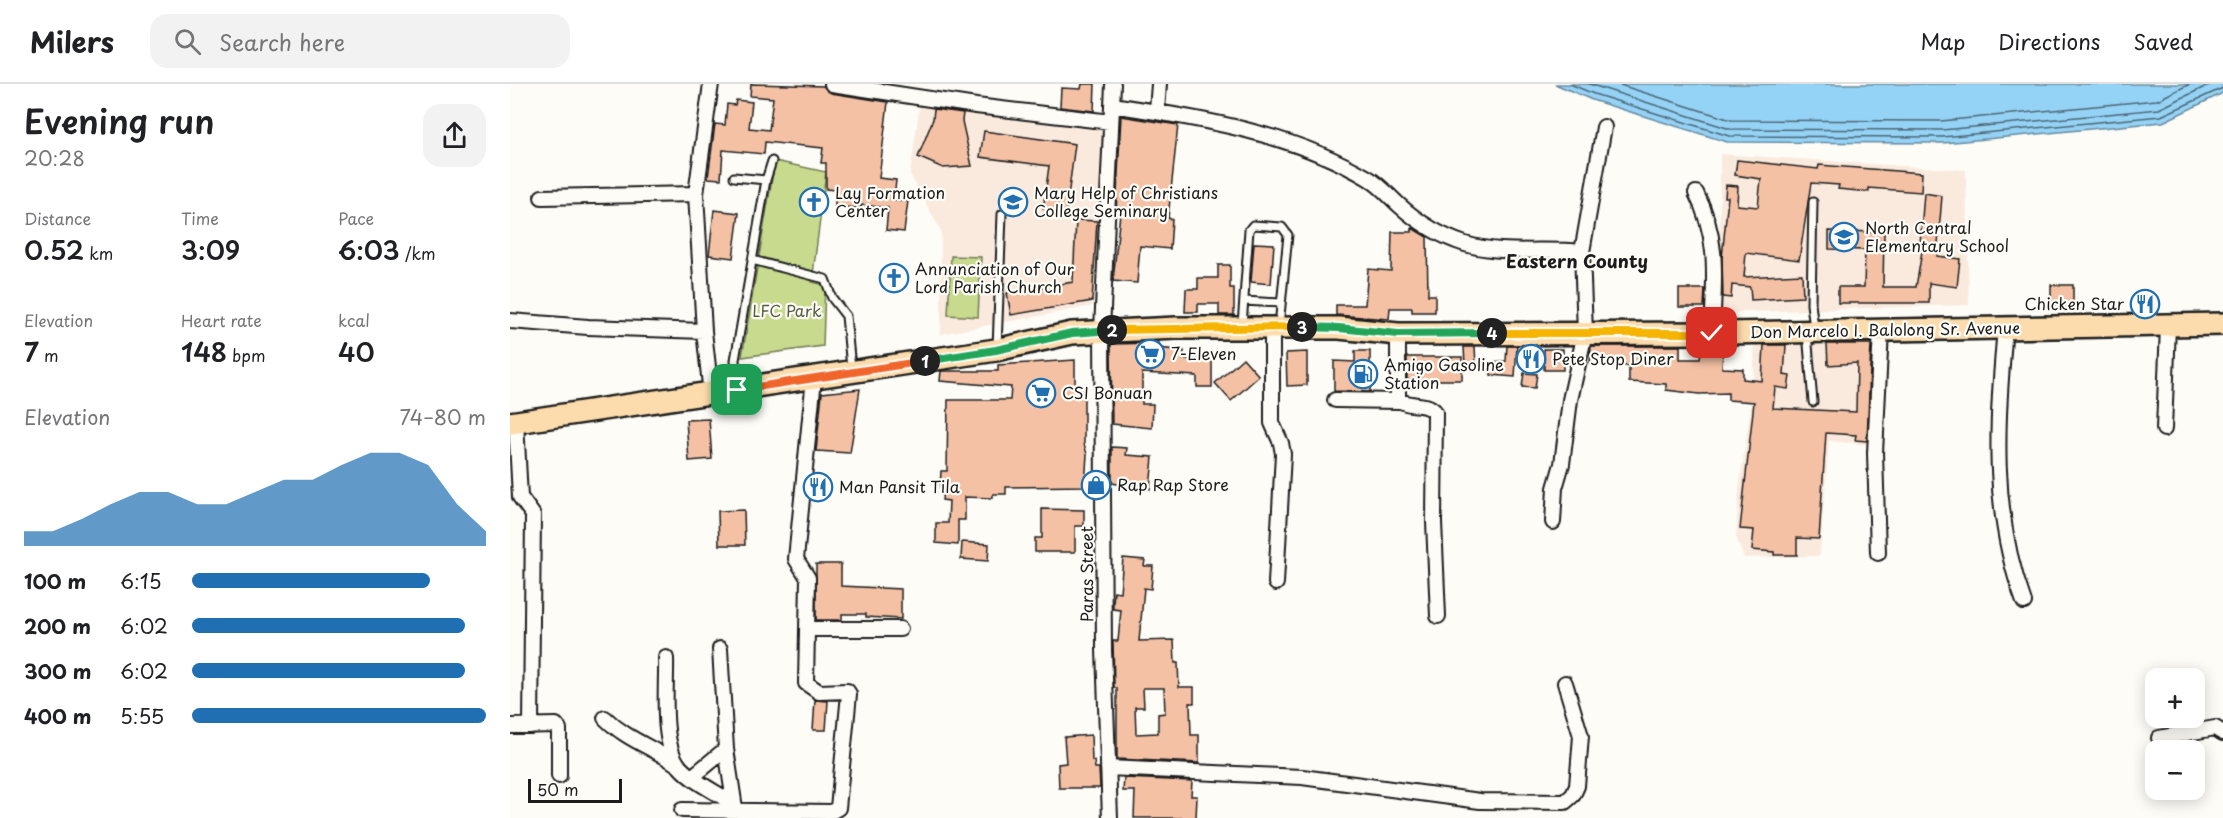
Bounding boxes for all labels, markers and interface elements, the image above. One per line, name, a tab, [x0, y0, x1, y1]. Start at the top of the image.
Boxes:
search box	[150, 14, 570, 68]
text: Milers	[30, 20, 114, 63]
icon: search	[171, 25, 204, 58]
text: Search here	[219, 25, 345, 58]
text: Map	[1920, 25, 1965, 57]
text: Directions	[1998, 25, 2100, 57]
text: Saved	[2133, 25, 2193, 57]
text: Evening run	[24, 95, 215, 145]
button: share	[423, 104, 486, 167]
text: 20:28	[24, 143, 85, 173]
place label: Lay Formation Center	[835, 180, 945, 222]
place label: Mary Help of Christians College Seminary	[1034, 180, 1218, 222]
church icon: Lay Formation Center	[798, 186, 830, 218]
school or university icon: Mary Help of Christians College Seminary	[997, 186, 1029, 218]
text: Distance	[24, 206, 91, 230]
text: Time	[181, 206, 219, 230]
text: Pace	[338, 206, 374, 230]
place label: North Central Elementary School	[1865, 215, 2009, 257]
school or university icon: North Central Elementary School	[1828, 221, 1860, 253]
text: 0.52	[24, 230, 84, 269]
text: 3:09	[181, 230, 240, 269]
text: 6:03	[338, 230, 400, 269]
text: km	[84, 241, 113, 265]
text: /km	[400, 241, 436, 265]
district label: Eastern County	[1506, 247, 1648, 274]
place label: Annunciation of Our Lord Parish Church	[915, 256, 1074, 298]
church icon: Annunciation of Our Lord Parish Church	[878, 262, 910, 294]
restaurant icon: Chicken Star	[2129, 288, 2161, 320]
place label: Chicken Star	[2025, 291, 2125, 315]
park label: LFC Park	[752, 298, 822, 322]
pin	[1686, 307, 1737, 358]
text: Elevation	[24, 308, 93, 332]
text: Heart rate	[181, 308, 262, 332]
text: kcal	[338, 308, 370, 332]
pin: 3	[1287, 312, 1317, 342]
pin: 2	[1097, 315, 1127, 345]
text: 3	[1297, 315, 1307, 339]
street label: Don Marcelo I. Balolong Sr. Avenue	[1750, 315, 2020, 343]
icon: check	[1695, 316, 1728, 349]
text: 2	[1106, 318, 1118, 342]
pin: 4	[1477, 318, 1507, 348]
text: 4	[1487, 321, 1497, 345]
text: 7	[24, 332, 39, 371]
text: 148	[181, 332, 227, 371]
text: 40	[338, 332, 375, 371]
supermarket icon: 7-Eleven	[1134, 338, 1166, 370]
place label: 7-Eleven	[1171, 341, 1236, 365]
text: m	[39, 343, 59, 367]
text: bpm	[227, 343, 266, 367]
restaurant icon: Pete Stop Diner	[1515, 343, 1547, 375]
pin: 1	[910, 346, 940, 376]
place label: Pete Stop Diner	[1552, 346, 1674, 370]
text: 1	[921, 349, 929, 373]
place label: Amigo Gasoline Station	[1384, 352, 1504, 394]
fuel station icon: Amigo Gasoline Station	[1347, 358, 1379, 390]
pin	[711, 364, 762, 415]
icon: arrive	[720, 373, 753, 406]
supermarket icon: CSI Bonuan	[1025, 377, 1057, 409]
place label: CSI Bonuan	[1062, 380, 1153, 404]
text: Elevation	[24, 402, 110, 432]
text: 74–80 m	[399, 402, 486, 432]
shop icon: Rap Rap Store	[1080, 469, 1112, 501]
restaurant icon: Man Pansit Tila	[802, 471, 834, 503]
place label: Rap Rap Store	[1117, 472, 1229, 496]
place label: Man Pansit Tila	[839, 474, 960, 498]
street label: Paras Street	[1074, 526, 1098, 622]
text: 100 m	[24, 566, 86, 596]
text: 6:15	[120, 566, 162, 596]
text: 200 m	[24, 611, 91, 641]
text: 6:02	[120, 611, 168, 641]
text: 300 m	[24, 656, 92, 686]
text: 6:02	[120, 656, 168, 686]
map controls	[2145, 668, 2205, 800]
button: +	[2145, 668, 2205, 728]
text: 400 m	[24, 701, 92, 731]
text: 5:55	[120, 701, 164, 731]
button: −	[2145, 740, 2205, 800]
scale bar	[528, 776, 622, 804]
text: 50 m	[537, 777, 578, 801]

